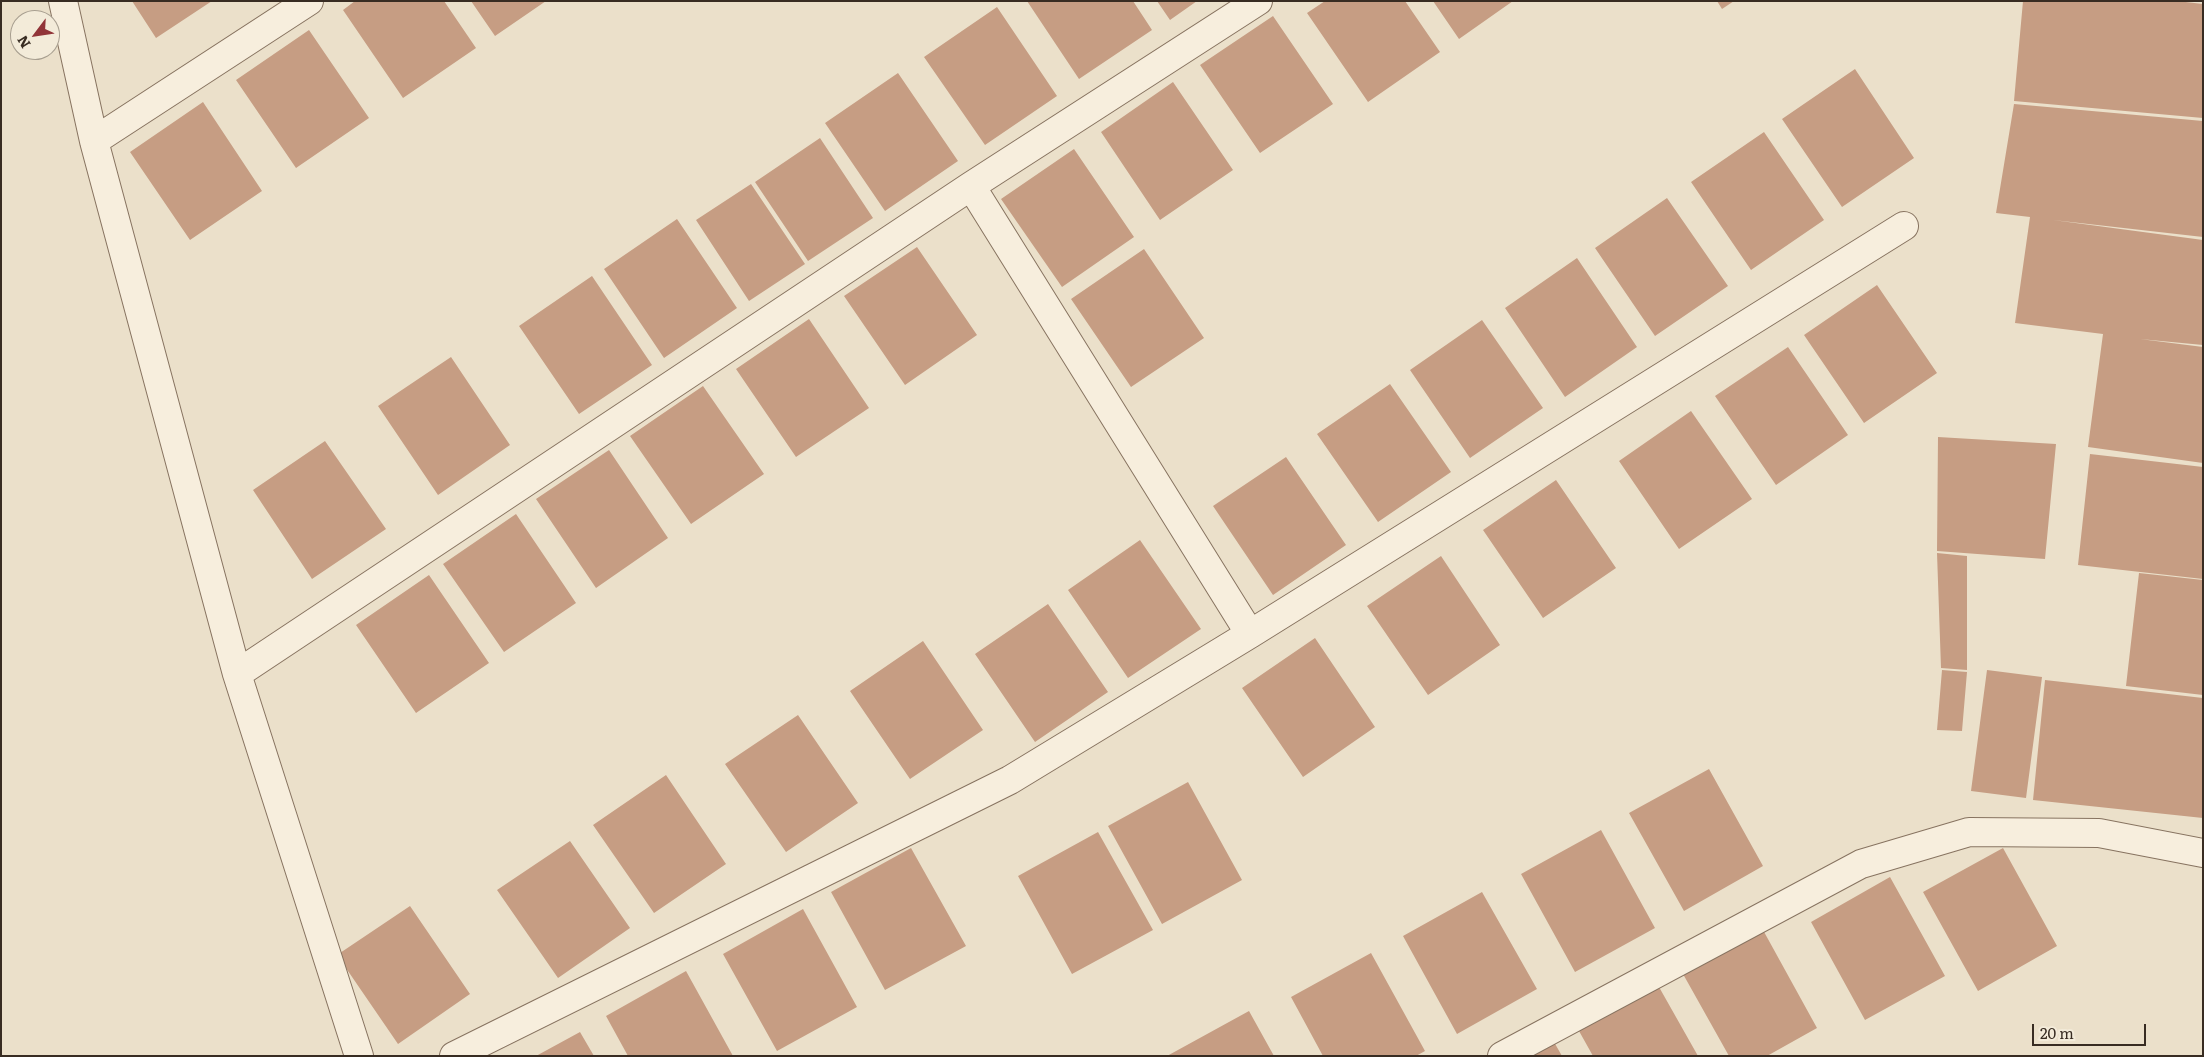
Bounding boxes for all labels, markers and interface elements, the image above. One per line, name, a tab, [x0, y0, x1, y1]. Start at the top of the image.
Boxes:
north arrow	[10, 10, 60, 60]
text: N	[11, 32, 35, 52]
scale bar	[2034, 1014, 2148, 1046]
text: 20 m	[2040, 1021, 2074, 1044]

